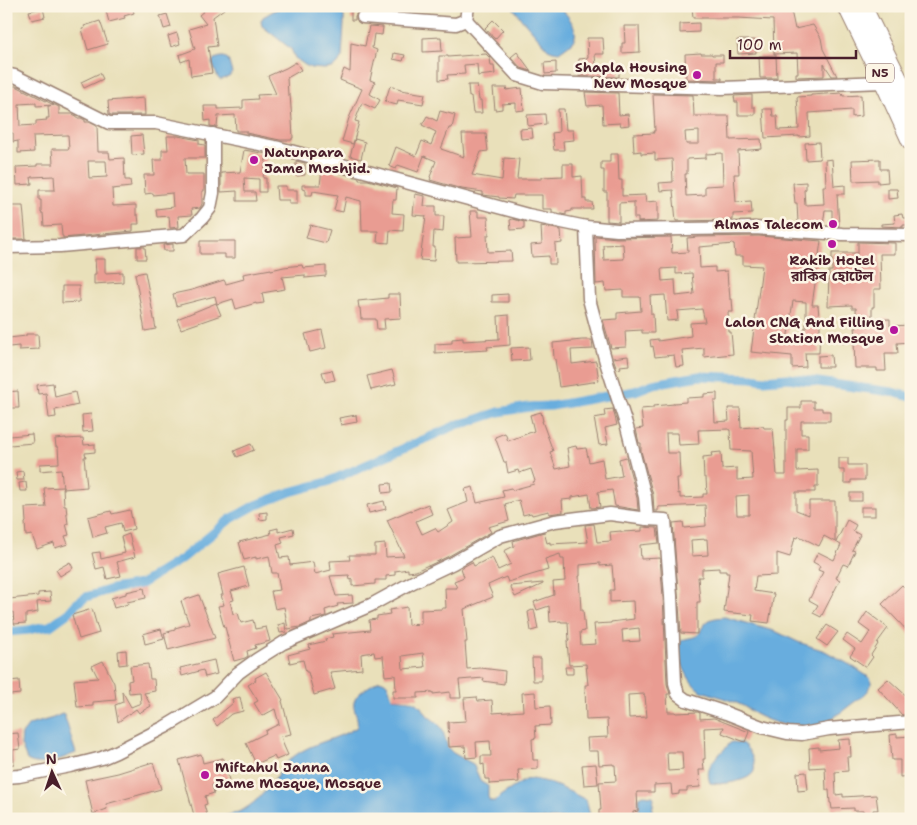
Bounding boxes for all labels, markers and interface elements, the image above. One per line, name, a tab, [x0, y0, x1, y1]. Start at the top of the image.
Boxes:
scale bar	[730, 28, 856, 60]
text: 100 m	[737, 35, 782, 55]
place label: Shapla Housing New Mosque	[575, 58, 687, 92]
road number: N5	[866, 64, 894, 82]
marker: Shapla Housing New Mosque	[691, 69, 703, 81]
place label: Natunpara Jame Moshjid.	[264, 143, 370, 177]
marker: Natunpara Jame Moshjid.	[248, 154, 260, 166]
place label: Almas Talecom	[714, 215, 823, 233]
marker: Almas Talecom	[827, 218, 839, 230]
marker: Rakib Hotel রাকিব হোটেল	[826, 238, 838, 250]
place label: Rakib Hotel রাকিব হোটেল	[789, 251, 875, 285]
place label: Lalon CNG And Filling Station Mosque	[725, 313, 884, 347]
marker: Lalon CNG And Filling Station Mosque	[888, 324, 900, 336]
north arrow	[28, 748, 78, 798]
text: N	[45, 750, 57, 768]
place label: Miftahul Janna Jame Mosque, Mosque	[215, 758, 381, 792]
marker: Miftahul Janna Jame Mosque, Mosque	[199, 769, 211, 781]

